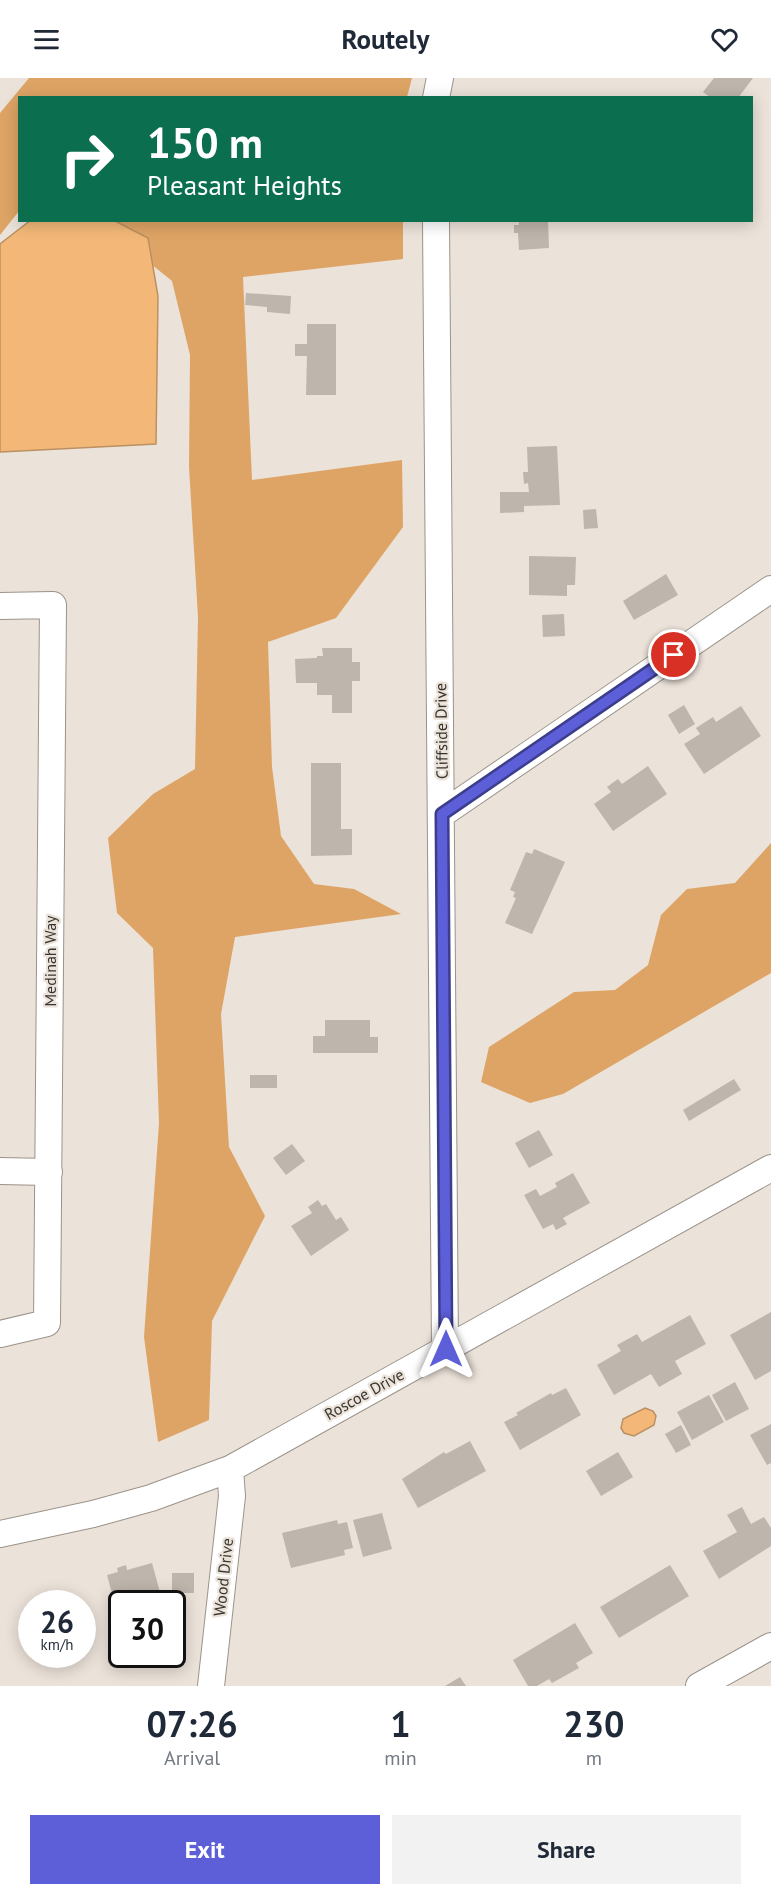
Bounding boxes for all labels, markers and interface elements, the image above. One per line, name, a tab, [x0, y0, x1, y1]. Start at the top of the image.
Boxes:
text: Routely	[342, 22, 429, 56]
icon: menu	[30, 23, 63, 56]
icon: heart	[708, 23, 741, 56]
text: 150 m	[147, 115, 263, 170]
icon: right	[48, 120, 126, 198]
text: Pleasant Heights	[147, 168, 342, 202]
pin	[648, 629, 699, 680]
icon: arrive	[657, 638, 690, 671]
street label: Cliffside Drive	[430, 683, 452, 779]
street label: Medinah Way	[40, 915, 60, 1007]
position arrow	[414, 1317, 478, 1381]
street label: Roscoe Drive	[321, 1364, 407, 1424]
street label: Wood Drive	[209, 1537, 237, 1617]
speed limit sign: 30	[108, 1590, 186, 1668]
text: 26	[40, 1602, 74, 1641]
text: km/h	[41, 1635, 73, 1654]
text: 07:26	[146, 1700, 238, 1747]
text: 1	[390, 1700, 411, 1747]
text: 230	[563, 1700, 625, 1747]
text: Arrival	[164, 1745, 220, 1771]
text: min	[384, 1745, 417, 1771]
text: m	[586, 1745, 602, 1771]
button: Exit	[30, 1815, 380, 1884]
button: Share	[392, 1815, 741, 1884]

